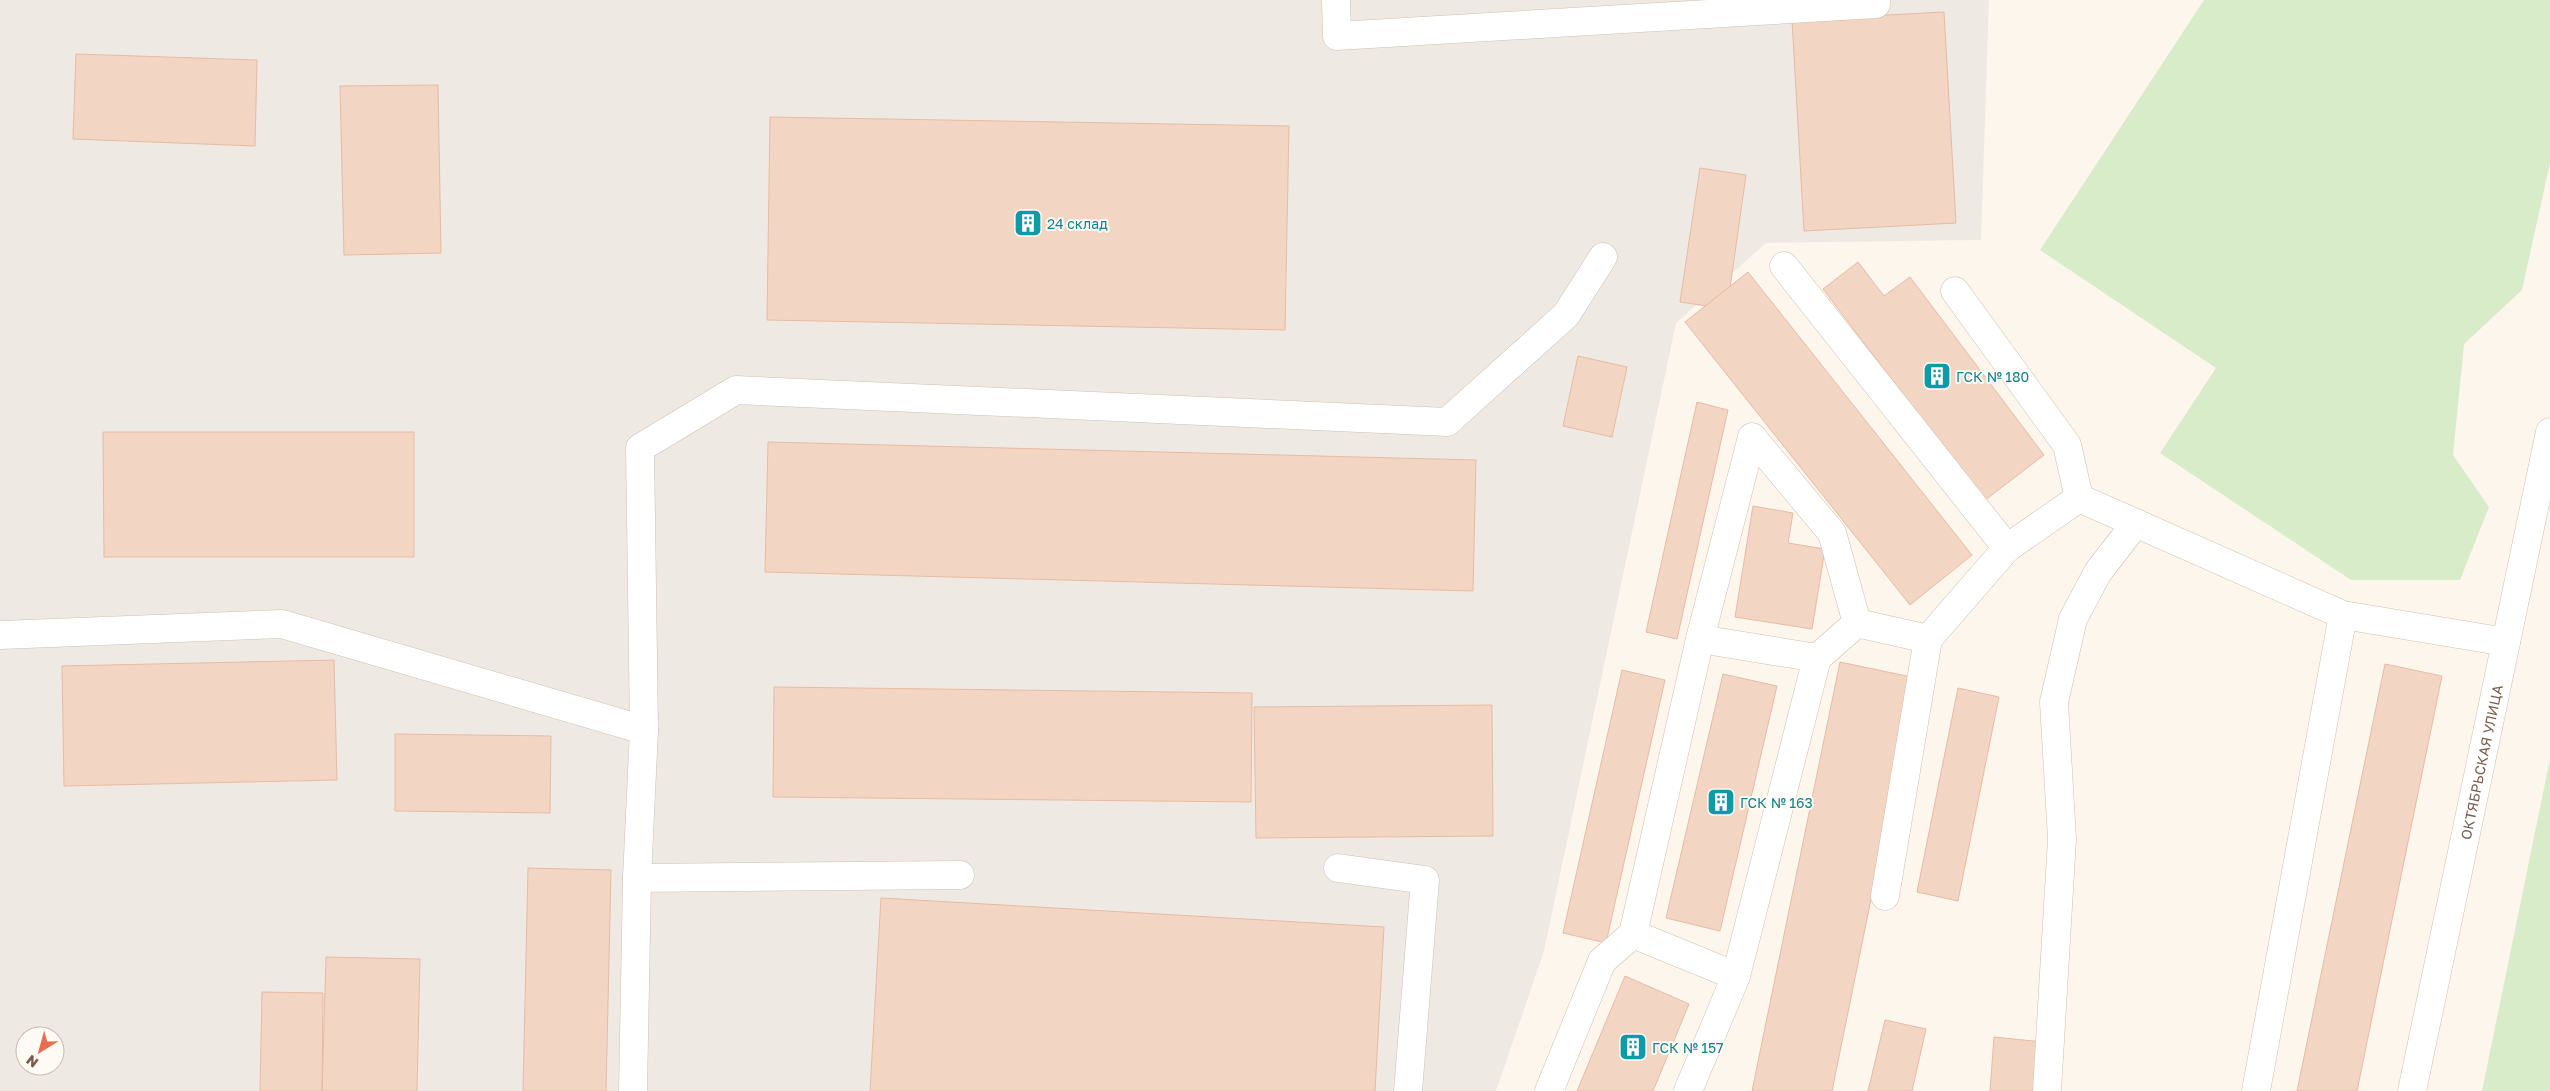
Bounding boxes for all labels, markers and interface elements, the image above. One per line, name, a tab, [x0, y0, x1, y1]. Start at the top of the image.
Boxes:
building icon: 24 склад	[1013, 208, 1043, 238]
place label: 24 склад	[1047, 215, 1108, 232]
building icon: ГСК № 180	[1922, 361, 1952, 391]
place label: ГСК № 180	[1956, 368, 2029, 385]
street label: ОКТЯБРЬСКАЯ УЛИЦА	[2456, 683, 2505, 841]
building icon: ГСК № 163	[1706, 787, 1736, 817]
place label: ГСК № 163	[1740, 794, 1813, 811]
north arrow	[15, 1026, 65, 1076]
building icon: ГСК № 157	[1618, 1032, 1648, 1062]
place label: ГСК № 157	[1652, 1039, 1724, 1056]
text: N	[23, 1052, 41, 1072]

